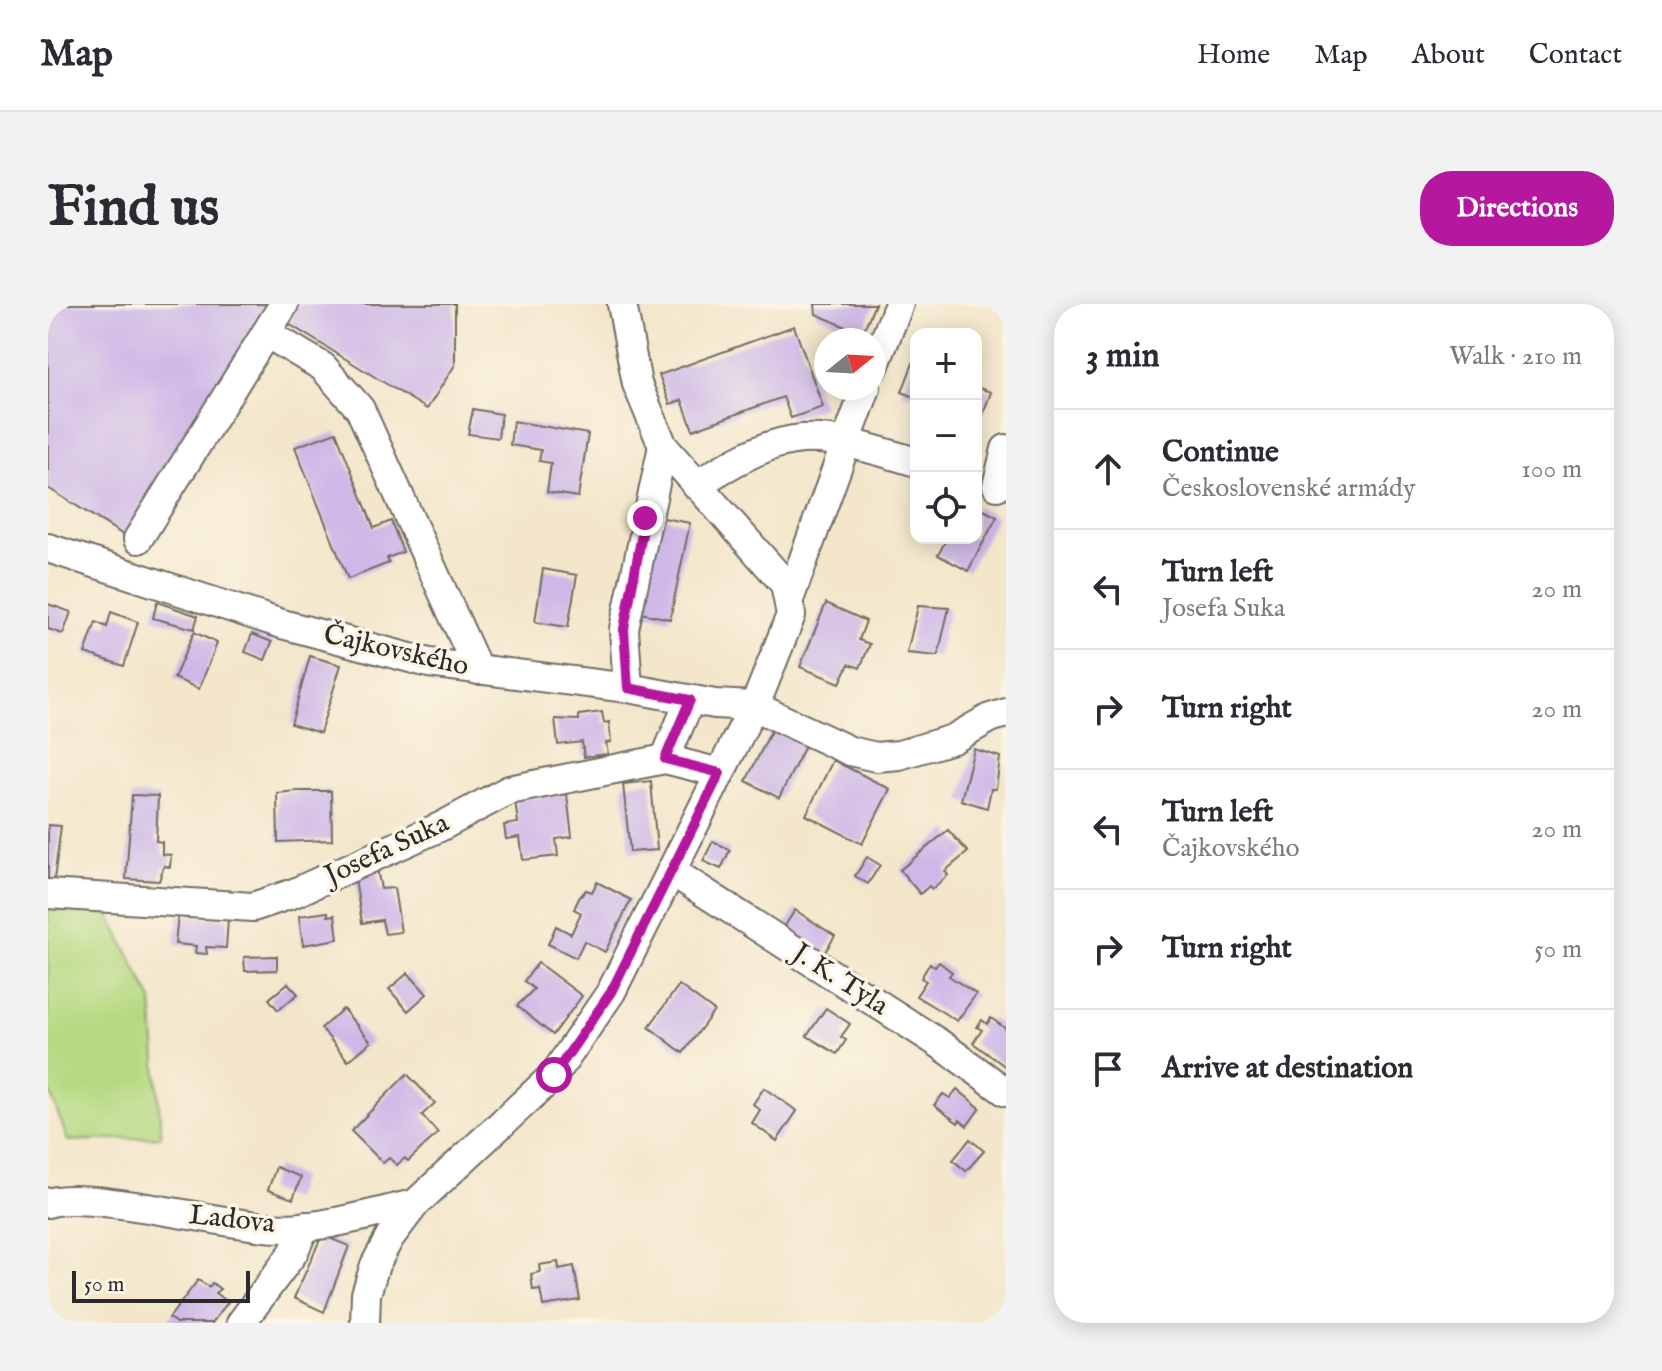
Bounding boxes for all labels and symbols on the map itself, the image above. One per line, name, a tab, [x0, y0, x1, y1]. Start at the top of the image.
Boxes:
north arrow	[814, 328, 886, 400]
route end	[627, 500, 663, 536]
street label: Čajkovského	[320, 617, 472, 685]
street label: Josefa Suka	[317, 806, 455, 895]
street label: J. K. Tyla	[783, 934, 895, 1024]
route start	[536, 1057, 572, 1093]
street label: Ladova	[187, 1198, 278, 1242]
scale bar	[72, 1267, 250, 1303]

